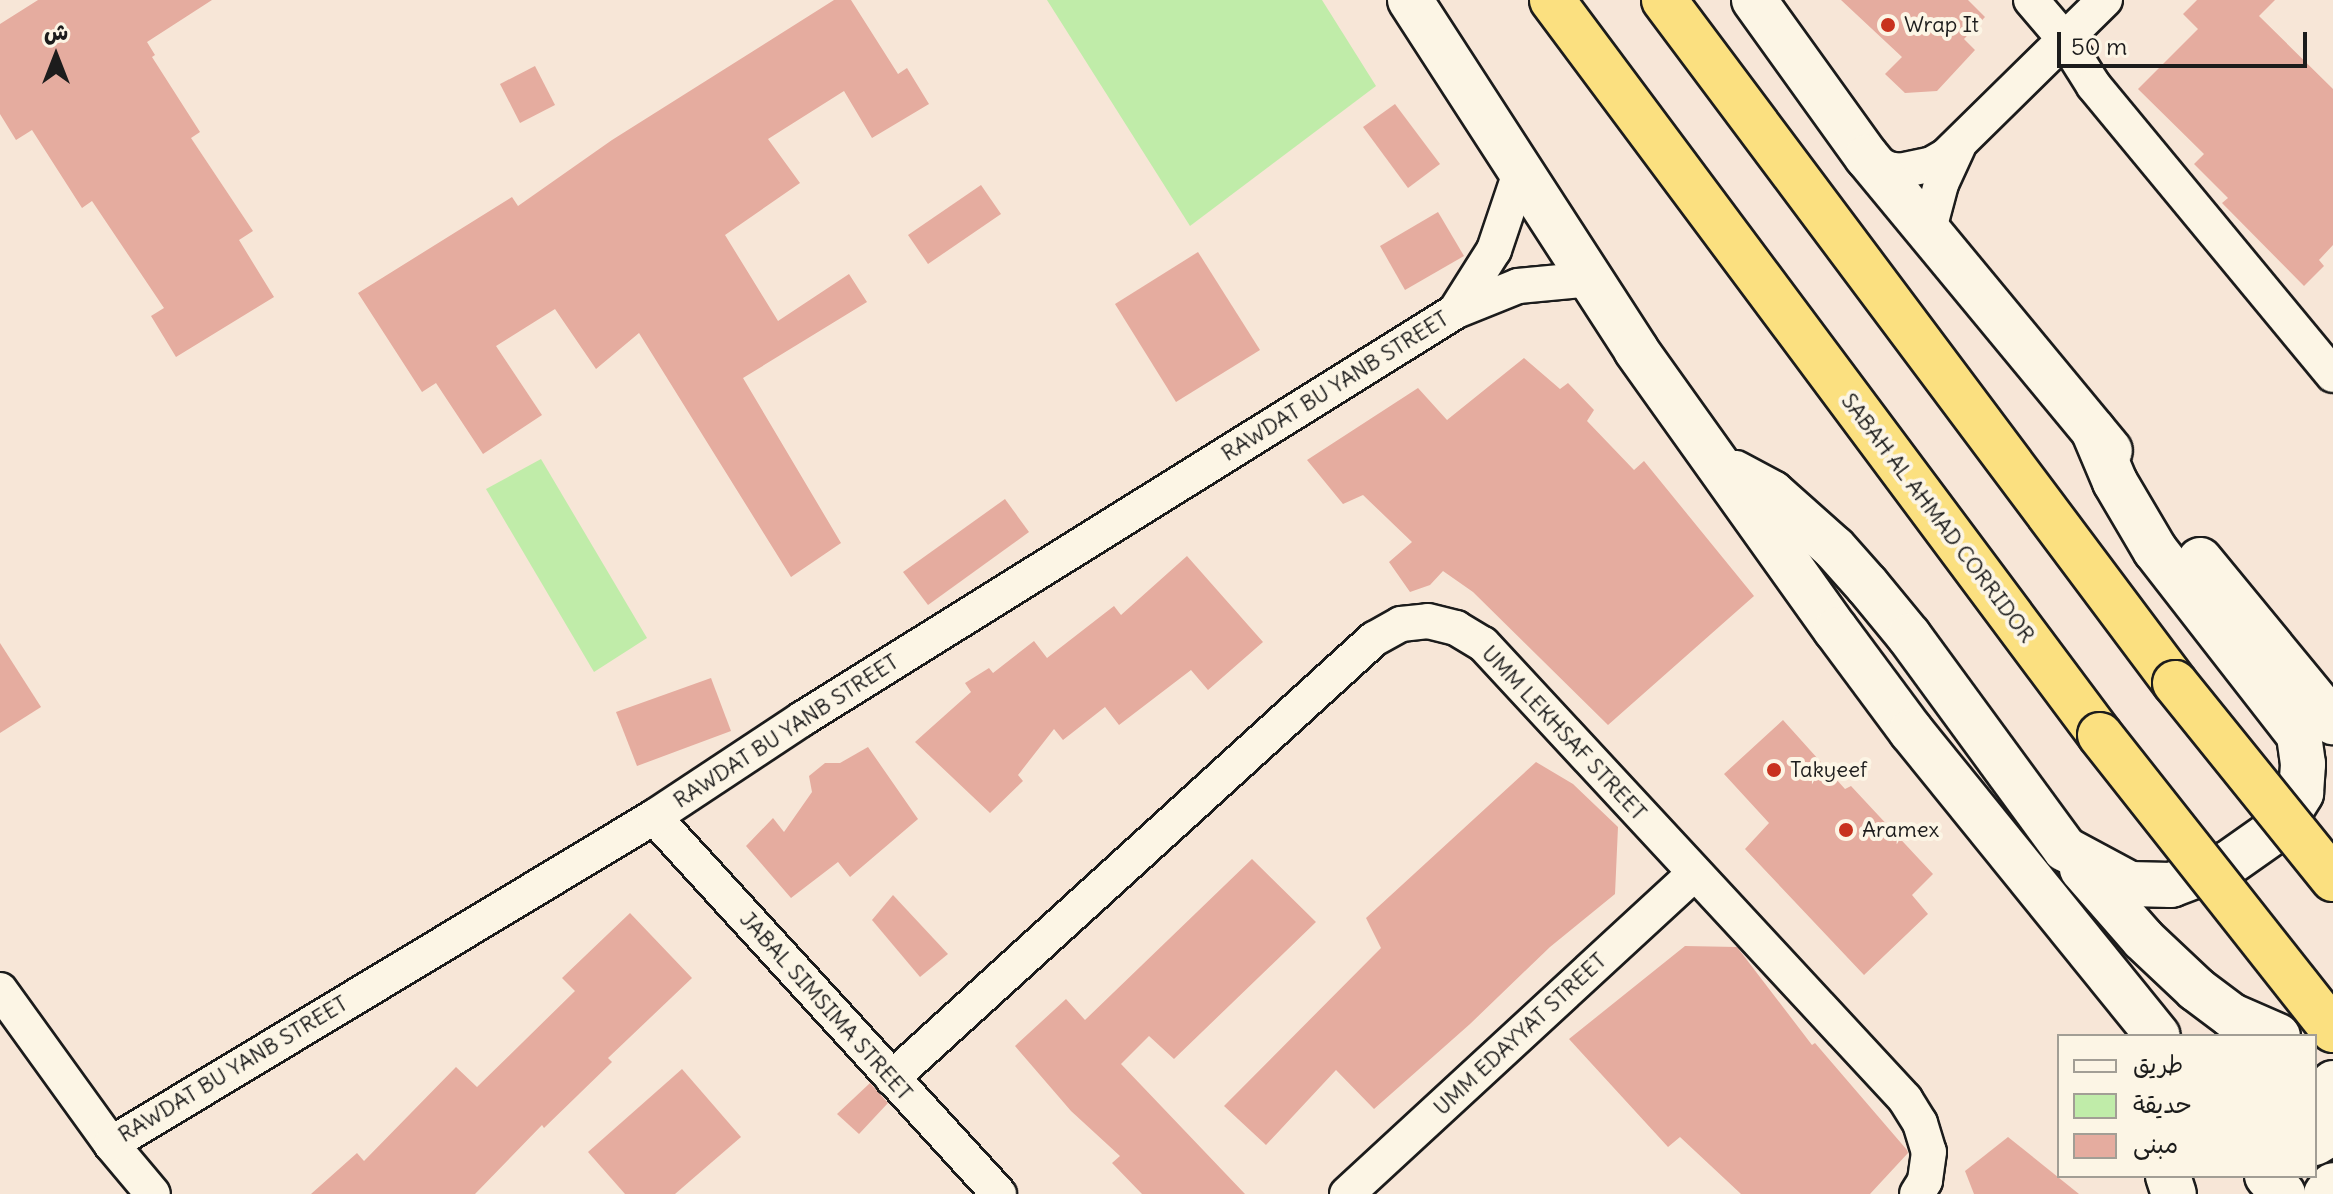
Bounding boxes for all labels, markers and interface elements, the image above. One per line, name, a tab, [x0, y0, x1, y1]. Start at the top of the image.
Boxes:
place label: Wrap It	[1904, 12, 1979, 38]
north arrow	[16, 16, 96, 96]
marker: Wrap It	[1879, 16, 1897, 34]
scale bar	[2061, 16, 2311, 66]
text: ش	[44, 18, 68, 46]
text: 50 m	[2071, 31, 2127, 61]
street label: RAWDAT BU YANB STREET	[1217, 305, 1453, 467]
street label: SABAH AL AHMAD CORRIDOR	[1836, 388, 2040, 648]
street label: UMM LEKHSAF STREET	[1476, 640, 1652, 826]
street label: RAWDAT BU YANB STREET	[669, 648, 903, 814]
place label: Takyeef	[1790, 757, 1867, 783]
marker: Takyeef	[1765, 761, 1783, 779]
place label: Aramex	[1862, 817, 1939, 843]
marker: Aramex	[1837, 821, 1855, 839]
street label: JABAL SIMSIMA STREET	[734, 906, 918, 1106]
street label: UMM EDAYYAT STREET	[1428, 947, 1612, 1121]
street label: RAWDAT BU YANB STREET	[114, 990, 352, 1148]
legend	[2057, 1034, 2317, 1178]
text: طريق	[2133, 1049, 2183, 1079]
text: حديقة	[2133, 1089, 2192, 1119]
text: مبنى	[2133, 1129, 2178, 1159]

